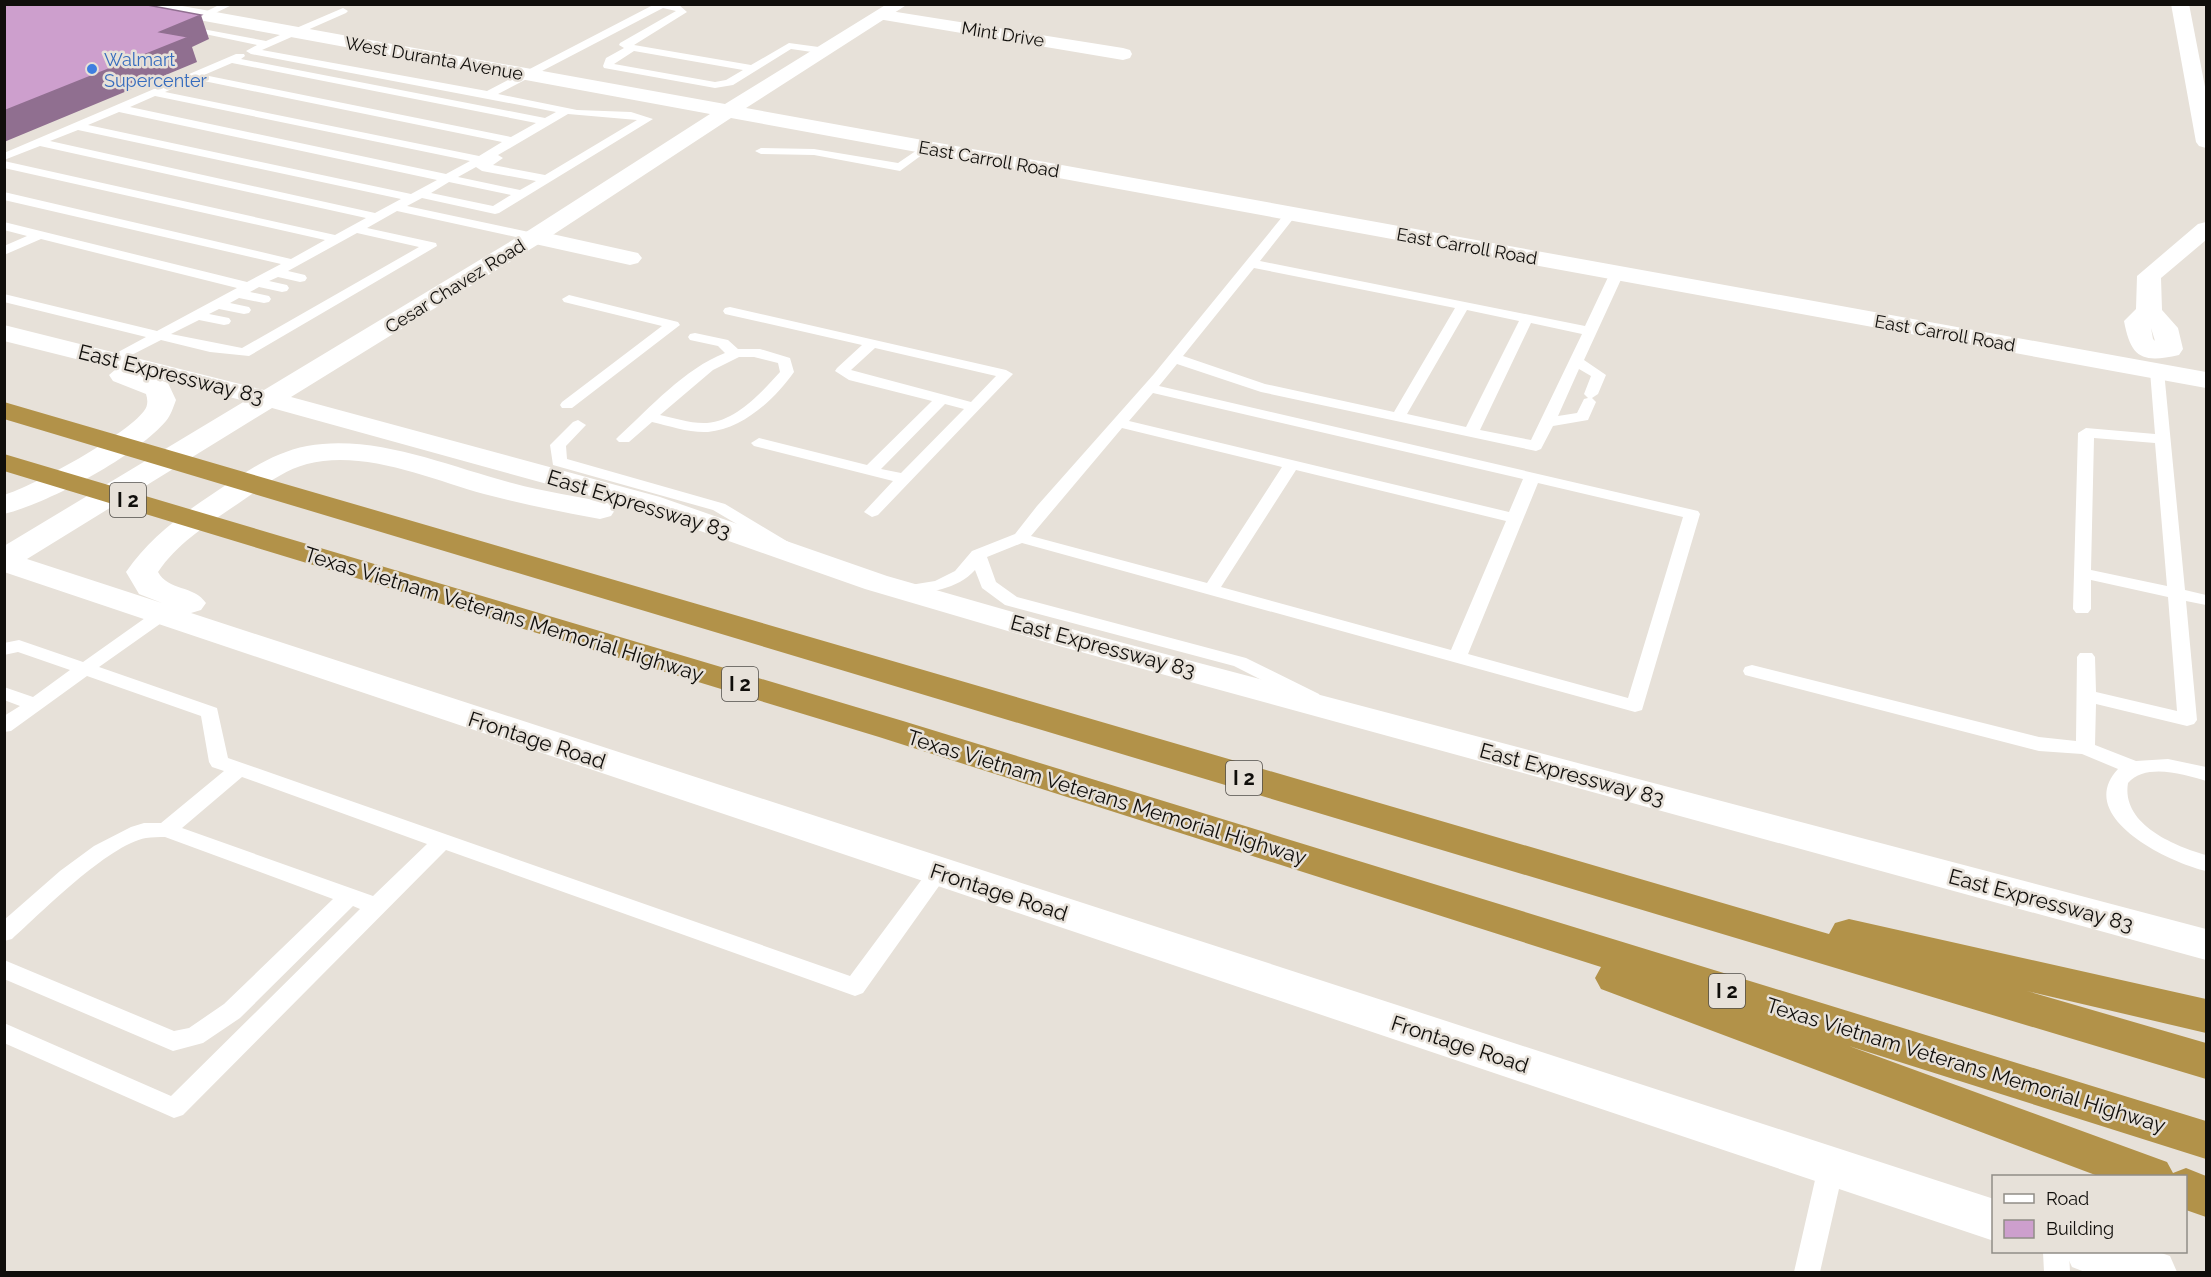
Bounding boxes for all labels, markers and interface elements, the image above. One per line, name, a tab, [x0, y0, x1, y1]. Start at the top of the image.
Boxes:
street label: Mint Drive	[960, 17, 1046, 51]
street label: West Duranta Avenue	[343, 32, 525, 84]
place label: Walmart Supercenter	[104, 49, 208, 91]
marker: Walmart Supercenter	[85, 62, 99, 76]
street label: East Carroll Road	[917, 136, 1061, 182]
street label: East Carroll Road	[1395, 223, 1539, 269]
street label: Cesar Chavez Road	[381, 235, 529, 337]
street label: East Carroll Road	[1873, 310, 2017, 356]
street label: East Expressway 83	[76, 339, 266, 409]
street label: East Expressway 83	[544, 464, 734, 544]
road number: I 2	[110, 483, 146, 517]
street label: Texas Vietnam Veterans Memorial Highway	[301, 541, 707, 687]
street label: East Expressway 83	[1008, 609, 1198, 683]
road number: I 2	[722, 667, 758, 701]
street label: Frontage Road	[465, 706, 609, 774]
street label: Texas Vietnam Veterans Memorial Highway	[904, 724, 1310, 870]
street label: East Expressway 83	[1477, 737, 1667, 811]
road number: I 2	[1226, 761, 1262, 795]
street label: Frontage Road	[927, 858, 1071, 926]
street label: East Expressway 83	[1946, 863, 2136, 937]
road number: I 2	[1709, 974, 1745, 1008]
street label: Texas Vietnam Veterans Memorial Highway	[1763, 992, 2169, 1138]
street label: Frontage Road	[1388, 1010, 1532, 1078]
legend	[1992, 1175, 2187, 1253]
text: Road	[2046, 1188, 2089, 1209]
text: Building	[2046, 1218, 2114, 1239]

